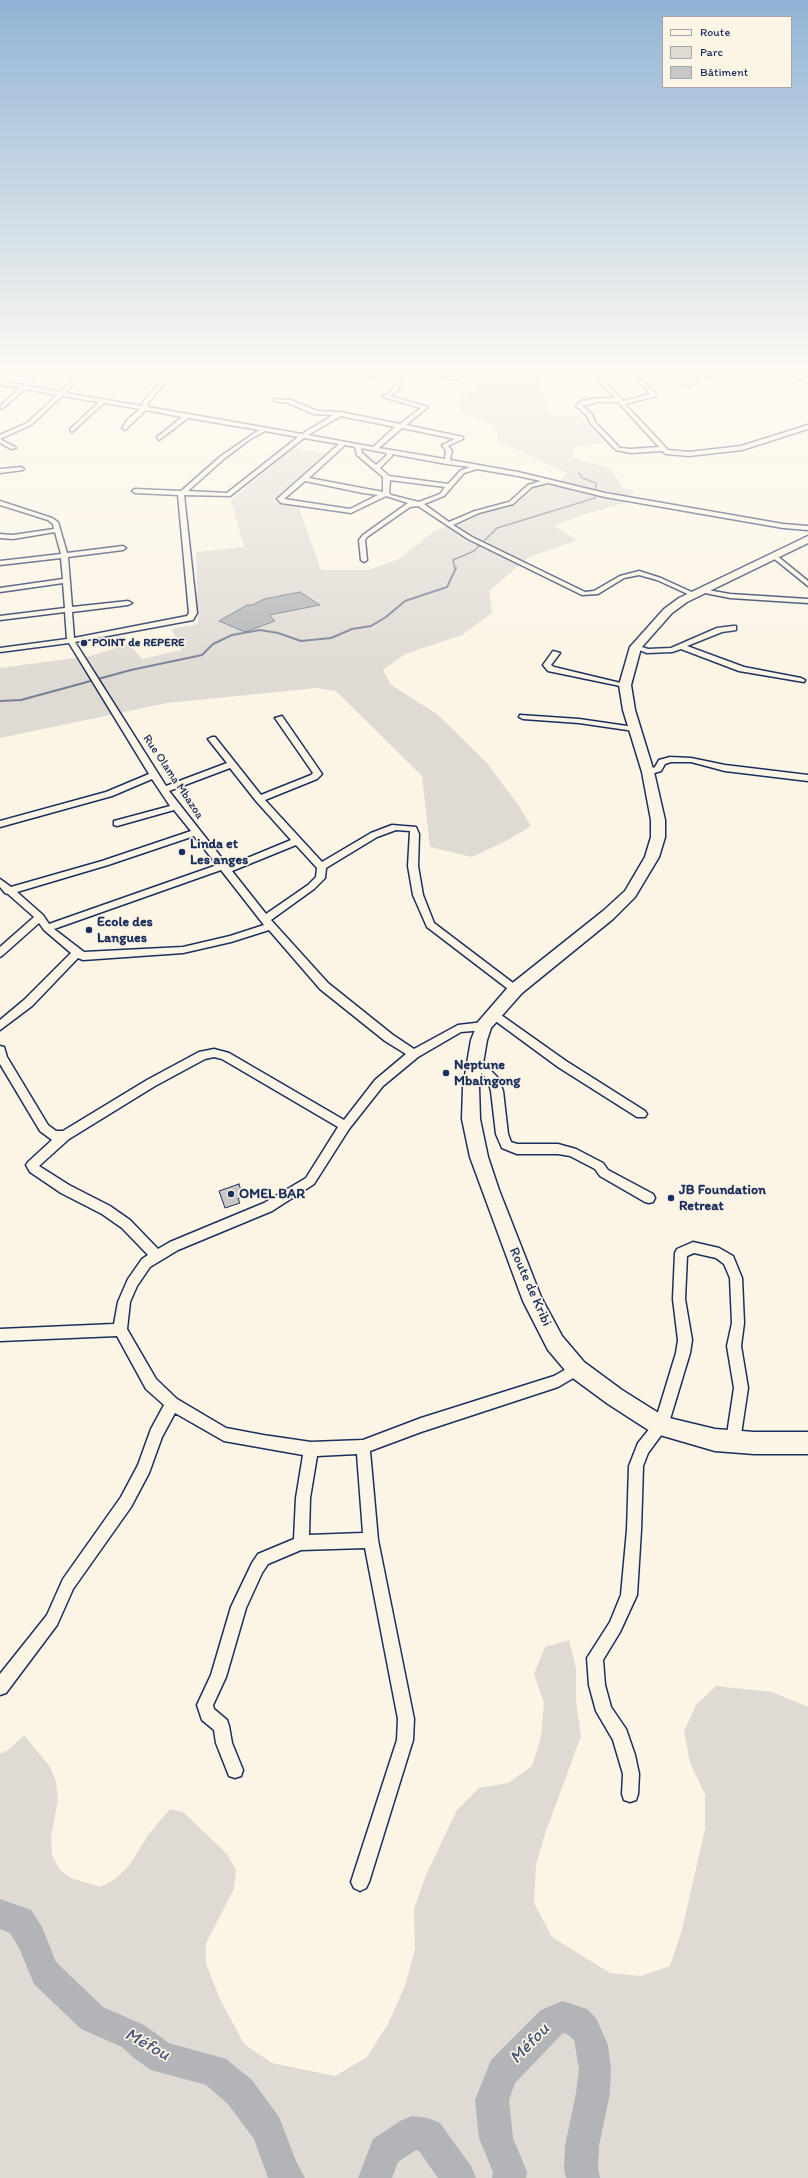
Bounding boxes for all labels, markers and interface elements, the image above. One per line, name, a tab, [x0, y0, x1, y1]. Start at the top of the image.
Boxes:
legend	[662, 16, 792, 88]
text: Route	[700, 25, 730, 39]
text: Parc	[700, 45, 723, 59]
text: Bâtiment	[700, 65, 748, 79]
place label: POINT de REPERE	[92, 636, 185, 650]
marker: POINT de REPERE	[79, 638, 89, 648]
street label: Rue Olama Mbazoa	[139, 732, 207, 822]
place label: Linda et Les anges	[190, 836, 248, 868]
marker: Linda et Les anges	[177, 847, 187, 857]
place label: Ecole des Langues	[97, 914, 153, 946]
marker: Ecole des Langues	[84, 925, 94, 935]
place label: Neptune Mbalngong	[454, 1057, 520, 1090]
marker: Neptune Mbalngong	[441, 1068, 451, 1078]
place label: JB Foundation Retreat	[679, 1182, 766, 1214]
place label: OMEL BAR	[239, 1186, 305, 1202]
marker: OMEL BAR	[226, 1189, 236, 1199]
marker: JB Foundation Retreat	[666, 1193, 676, 1203]
street label: Route de Kribi	[505, 1245, 555, 1329]
water label: Méfou	[506, 2019, 554, 2069]
water label: Méfou	[121, 2024, 173, 2066]

